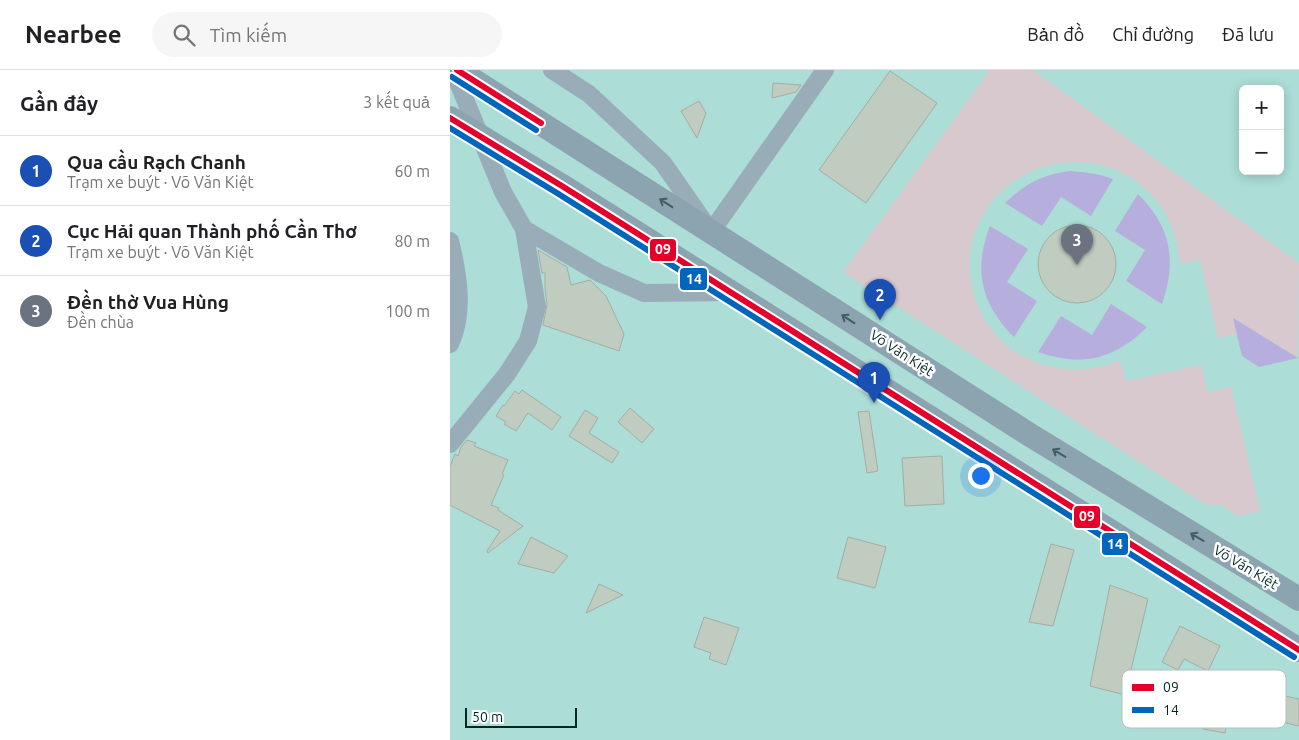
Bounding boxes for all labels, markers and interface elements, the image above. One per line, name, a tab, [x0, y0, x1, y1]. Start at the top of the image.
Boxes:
search box	[152, 12, 502, 57]
text: Nearbee	[25, 21, 122, 48]
icon: search	[170, 21, 198, 49]
text: Tìm kiếm	[210, 24, 287, 46]
text: Bản đồ	[1027, 24, 1084, 44]
text: Chỉ đường	[1112, 24, 1194, 44]
text: Đã lưu	[1222, 24, 1274, 44]
map controls	[1239, 85, 1284, 175]
button: +	[1239, 85, 1284, 130]
text: Gần đây	[20, 91, 98, 115]
text: 3 kết quả	[363, 93, 430, 111]
button: −	[1239, 130, 1284, 175]
text: Qua cầu Rạch Chanh	[67, 151, 246, 173]
text: 1	[31, 162, 41, 180]
text: 60 m	[394, 162, 430, 180]
text: Trạm xe buýt · Võ Văn Kiệt	[67, 173, 254, 191]
one-way arrow	[660, 198, 674, 208]
text: Cục Hải quan Thành phố Cần Thơ	[67, 220, 357, 242]
pin: 3	[1061, 224, 1093, 265]
text: 2	[31, 232, 41, 250]
text: 80 m	[394, 232, 430, 250]
line badge: 09	[649, 238, 677, 262]
text: 09	[655, 241, 671, 257]
text: Trạm xe buýt · Võ Văn Kiệt	[67, 243, 254, 261]
line badge: 14	[679, 267, 708, 291]
text: 14	[686, 271, 702, 287]
pin: 2	[864, 279, 896, 320]
text: Đền thờ Vua Hùng	[67, 291, 229, 313]
text: 3	[31, 302, 41, 320]
text: 100 m	[385, 302, 430, 320]
text: Đền chùa	[67, 313, 134, 331]
one-way arrow	[841, 313, 855, 323]
street label: Võ Văn Kiệt	[867, 327, 937, 380]
pin: 1	[858, 362, 890, 403]
one-way arrow	[1052, 447, 1066, 457]
your location	[968, 463, 994, 489]
line badge: 09	[1073, 505, 1101, 529]
text: 09	[1079, 508, 1095, 524]
line badge: 14	[1101, 532, 1129, 556]
one-way arrow	[1191, 532, 1205, 542]
text: 14	[1107, 536, 1123, 552]
street label: Võ Văn Kiệt	[1211, 542, 1282, 593]
legend	[1122, 670, 1286, 728]
text: 09	[1163, 679, 1179, 695]
text: 14	[1163, 702, 1179, 718]
scale bar	[465, 705, 578, 728]
text: 50 m	[472, 709, 503, 725]

